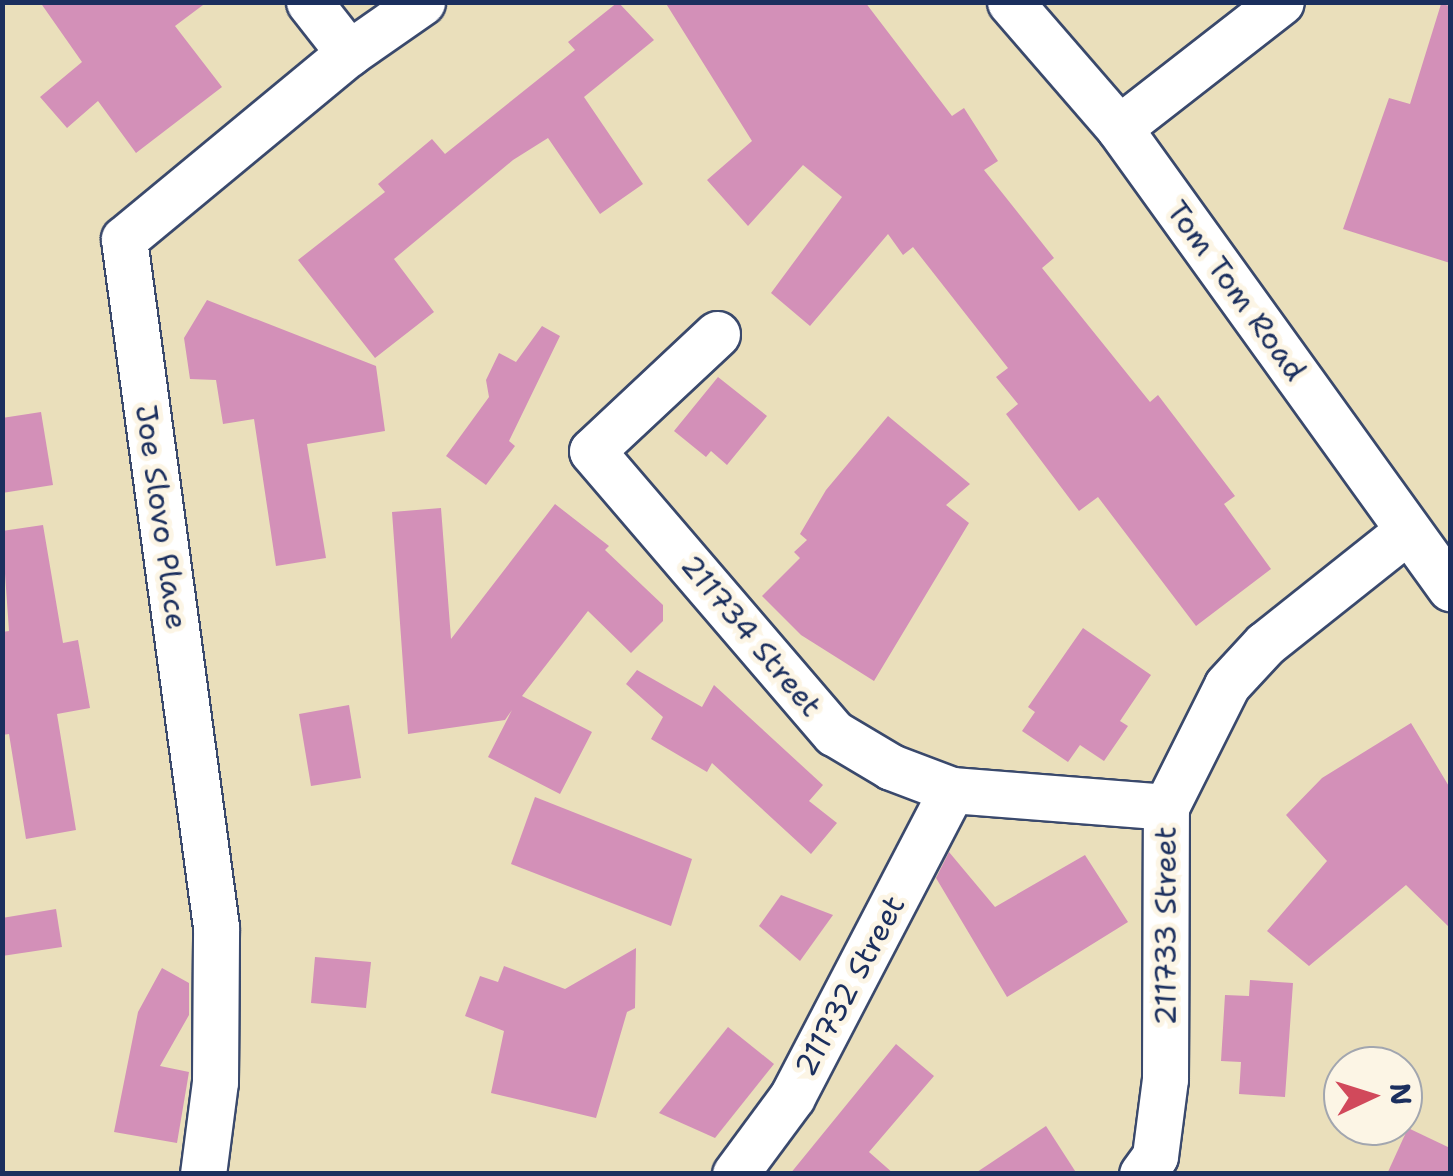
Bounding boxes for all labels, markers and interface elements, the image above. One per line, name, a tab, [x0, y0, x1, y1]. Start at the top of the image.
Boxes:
street label: Tom Tom Road	[1159, 194, 1313, 388]
street label: Joe Slovo Place	[127, 402, 195, 632]
street label: 211734 Street	[673, 548, 829, 724]
street label: 211733 Street	[1148, 826, 1184, 1026]
street label: 211732 Street	[787, 890, 913, 1082]
north arrow	[1323, 1046, 1423, 1146]
text: N	[1381, 1082, 1421, 1106]

